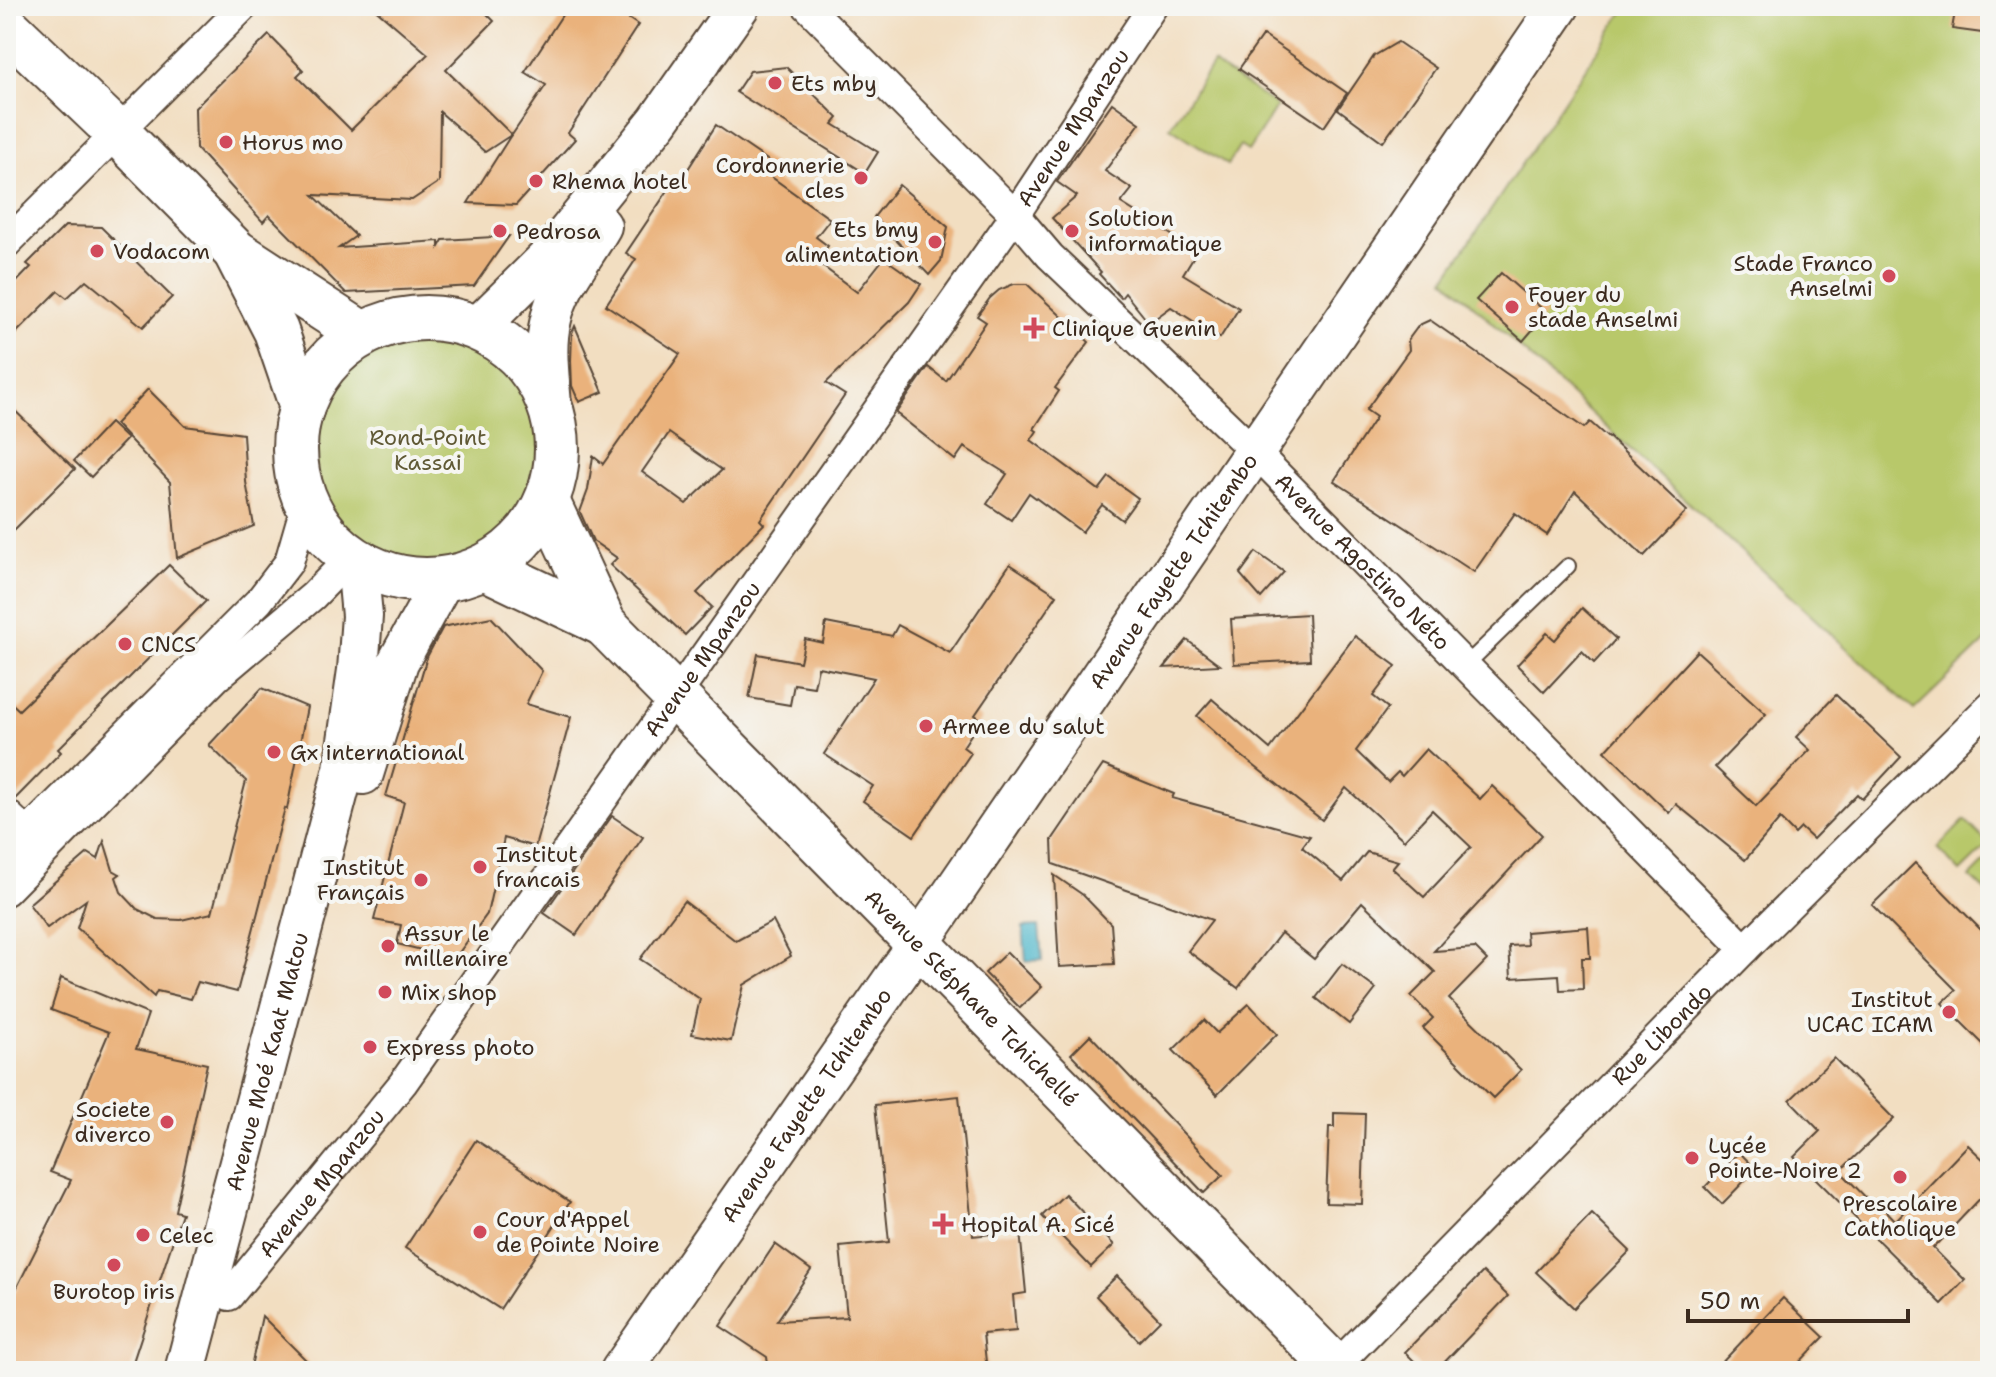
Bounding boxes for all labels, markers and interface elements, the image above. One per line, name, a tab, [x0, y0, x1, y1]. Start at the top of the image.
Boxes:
street label: Avenue Mpanzou	[1010, 43, 1136, 213]
place label: Ets mby	[791, 69, 877, 98]
marker: Ets mby	[766, 74, 784, 92]
place label: Horus mo	[242, 128, 344, 157]
marker: Horus mo	[217, 133, 235, 151]
place label: Cordonnerie cles	[716, 151, 845, 205]
place label: Rhema hotel	[552, 167, 688, 196]
marker: Cordonnerie cles	[852, 169, 870, 187]
marker: Rhema hotel	[527, 172, 545, 190]
place label: Solution informatique	[1088, 204, 1223, 258]
place label: Ets bmy alimentation	[784, 215, 919, 269]
place label: Pedrosa	[516, 217, 601, 246]
marker: Pedrosa	[491, 222, 509, 240]
marker: Solution informatique	[1063, 222, 1081, 240]
marker: Ets bmy alimentation	[926, 233, 944, 251]
place label: Vodacom	[113, 237, 210, 266]
marker: Vodacom	[88, 242, 106, 260]
place label: Stade Franco Anselmi	[1733, 249, 1873, 303]
marker: Stade Franco Anselmi	[1880, 267, 1898, 285]
place label: Foyer du stade Anselmi	[1528, 280, 1678, 334]
marker: Foyer du stade Anselmi	[1503, 298, 1521, 316]
place label: Clinique Guenin	[1052, 314, 1216, 343]
marker: Clinique Guenin	[1023, 317, 1045, 339]
park label: Rond-Point Kassai	[369, 423, 487, 477]
street label: Avenue Fayette Tchitembo	[1083, 448, 1264, 695]
street label: Avenue Agostino Néto	[1269, 467, 1456, 657]
street label: Avenue Mpanzou	[638, 576, 767, 743]
place label: CNCS	[141, 630, 196, 659]
marker: CNCS	[116, 635, 134, 653]
place label: Armee du salut	[942, 712, 1105, 741]
marker: Armee du salut	[917, 717, 935, 735]
place label: Gx international	[290, 738, 465, 767]
marker: Gx international	[265, 743, 283, 761]
place label: Institut francais	[496, 840, 581, 894]
place label: Institut Français	[317, 853, 405, 907]
marker: Institut francais	[471, 858, 489, 876]
marker: Institut Français	[412, 871, 430, 889]
street label: Avenue Stéphane Tchichellé	[858, 883, 1085, 1113]
place label: Assur le millenaire	[404, 919, 509, 973]
street label: Avenue Moé Kaat Matou	[219, 929, 315, 1194]
marker: Assur le millenaire	[379, 937, 397, 955]
place label: Mix shop	[401, 978, 497, 1007]
street label: Rue Libondo	[1605, 978, 1718, 1092]
street label: Avenue Fayette Tchitembo	[715, 982, 898, 1229]
marker: Mix shop	[376, 983, 394, 1001]
place label: Institut UCAC ICAM	[1807, 985, 1933, 1039]
marker: Institut UCAC ICAM	[1940, 1003, 1958, 1021]
place label: Express photo	[386, 1033, 535, 1062]
marker: Express photo	[361, 1038, 379, 1056]
place label: Societe diverco	[75, 1095, 151, 1149]
street label: Avenue Mpanzou	[252, 1103, 391, 1264]
marker: Societe diverco	[158, 1113, 176, 1131]
place label: Lycée Pointe-Noire 2	[1708, 1131, 1862, 1185]
marker: Lycée Pointe-Noire 2	[1683, 1149, 1701, 1167]
marker: Prescolaire Catholique	[1891, 1168, 1909, 1186]
place label: Prescolaire Catholique	[1842, 1189, 1958, 1243]
place label: Cour d'Appel de Pointe Noire	[496, 1205, 660, 1259]
place label: Hopital A. Sicé	[961, 1210, 1115, 1239]
marker: Hopital A. Sicé	[932, 1213, 954, 1235]
place label: Celec	[159, 1221, 214, 1250]
marker: Cour d'Appel de Pointe Noire	[471, 1223, 489, 1241]
marker: Celec	[134, 1226, 152, 1244]
marker: Burotop iris	[105, 1256, 123, 1274]
scale bar	[1688, 1273, 1908, 1323]
place label: Burotop iris	[53, 1277, 175, 1306]
text: 50 m	[1700, 1285, 1760, 1317]

